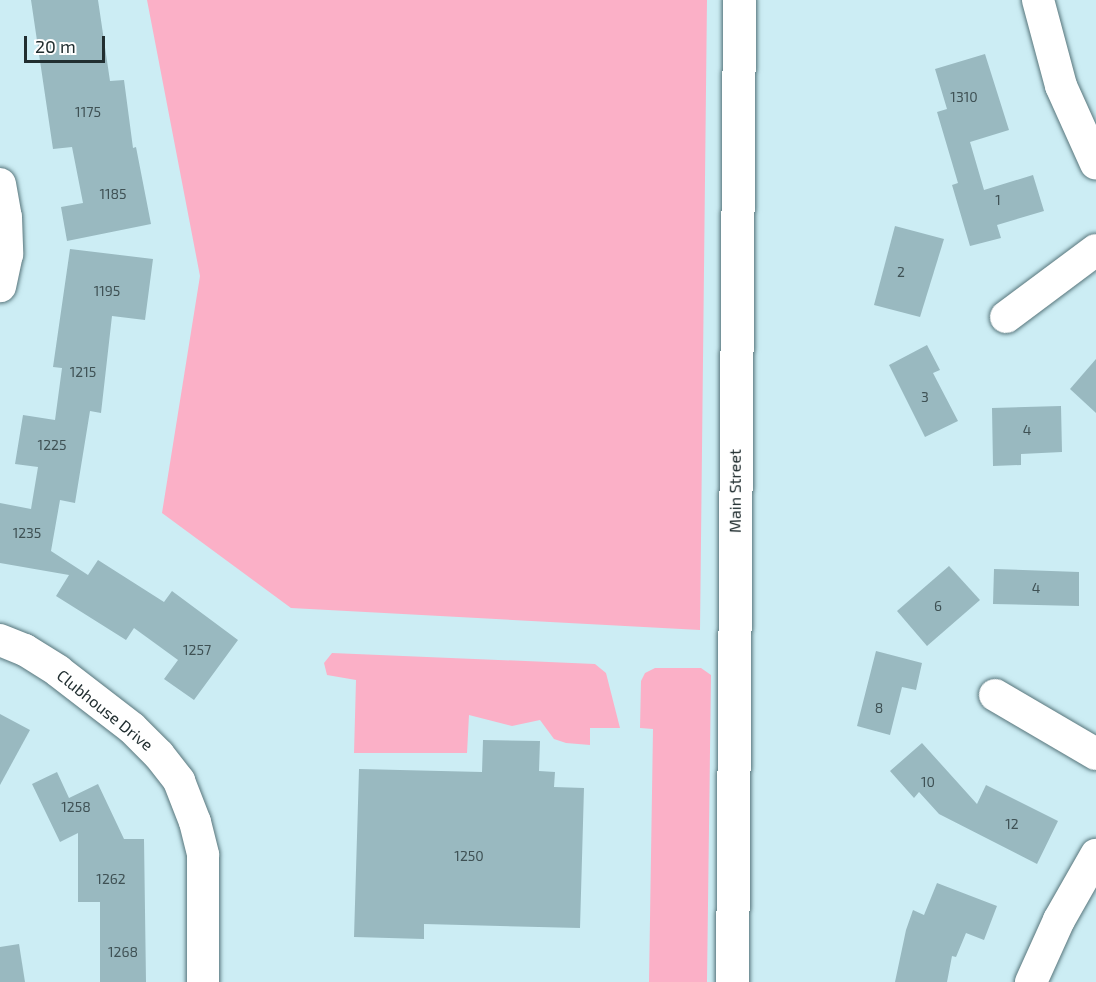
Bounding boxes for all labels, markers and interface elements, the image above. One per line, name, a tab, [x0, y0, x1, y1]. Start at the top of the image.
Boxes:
scale bar	[27, 24, 108, 62]
text: 20 m	[35, 35, 76, 57]
house number: 1310	[950, 89, 978, 105]
house number: 1175	[75, 104, 101, 120]
house number: 1185	[99, 186, 127, 202]
house number: 1	[995, 192, 1001, 208]
house number: 2	[897, 264, 905, 280]
house number: 1195	[94, 283, 120, 299]
house number: 1215	[70, 364, 96, 380]
house number: 3	[921, 389, 929, 405]
house number: 4	[1023, 422, 1031, 438]
house number: 1225	[38, 437, 66, 453]
street label: Main Street	[725, 449, 745, 533]
house number: 1235	[13, 525, 41, 541]
house number: 4	[1032, 580, 1040, 596]
house number: 6	[934, 598, 942, 614]
house number: 1257	[183, 642, 211, 658]
street label: Clubhouse Drive	[53, 665, 157, 755]
house number: 8	[875, 700, 883, 716]
house number: 10	[921, 774, 935, 790]
house number: 1258	[61, 799, 91, 815]
house number: 12	[1005, 816, 1019, 832]
house number: 1250	[454, 848, 484, 864]
house number: 1262	[96, 871, 126, 887]
house number: 1268	[108, 944, 138, 960]

